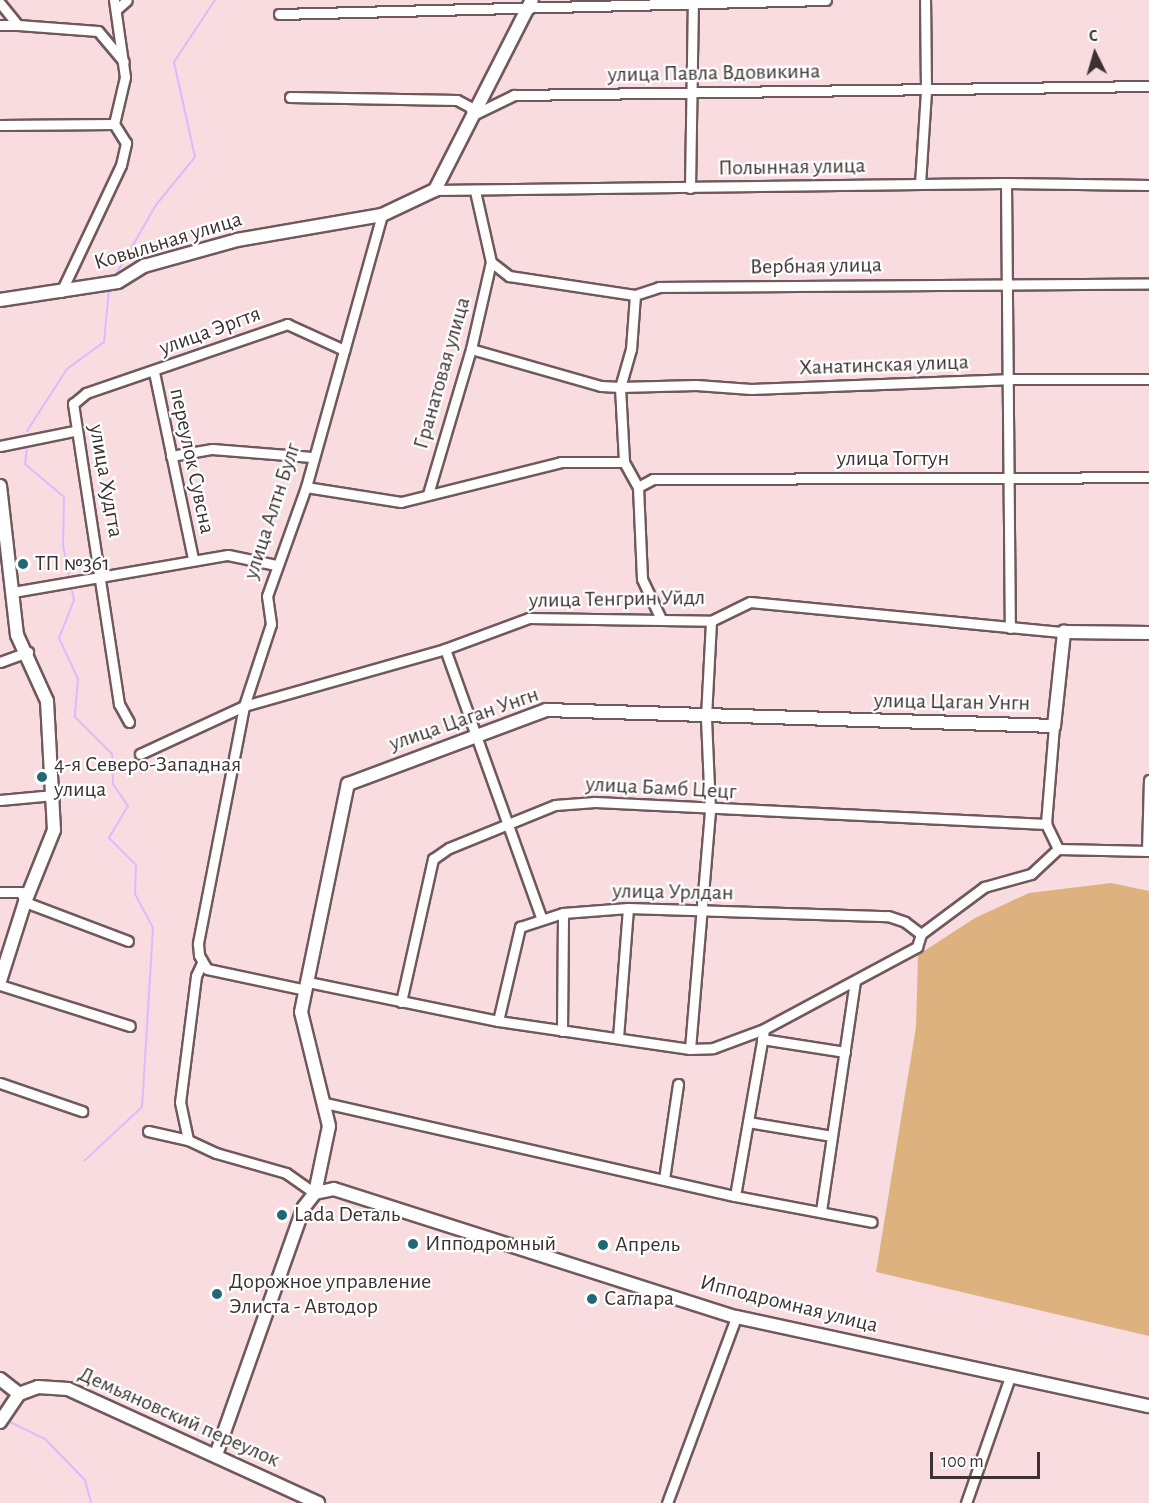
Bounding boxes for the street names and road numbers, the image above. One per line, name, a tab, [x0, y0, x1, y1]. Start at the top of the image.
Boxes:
street label: улица Павла Вдовикина	[607, 58, 821, 88]
street label: Полынная улица	[718, 153, 866, 181]
street label: Ковыльная улица	[91, 206, 245, 276]
street label: Вербная улица	[750, 252, 882, 280]
street label: Гранатовая улица	[408, 294, 476, 452]
street label: улица Эргтя	[156, 300, 264, 362]
street label: Ханатинская улица	[799, 349, 969, 381]
street label: переулок Сувсна	[164, 386, 220, 536]
street label: улица Худгта	[83, 422, 129, 540]
street label: улица Алтн Булг	[238, 440, 306, 582]
street label: улица Тогтун	[837, 446, 949, 472]
street label: улица Тенгрин Уйдл	[529, 584, 705, 614]
street label: улица Цаган Унгн	[386, 681, 542, 757]
street label: улица Цаган Унгн	[874, 687, 1030, 717]
street label: улица Бамб Цецг	[585, 771, 737, 805]
street label: улица Урлдан	[612, 878, 734, 906]
street label: Ипподромная улица	[697, 1269, 881, 1339]
street label: Демьяновский переулок	[74, 1361, 284, 1473]

